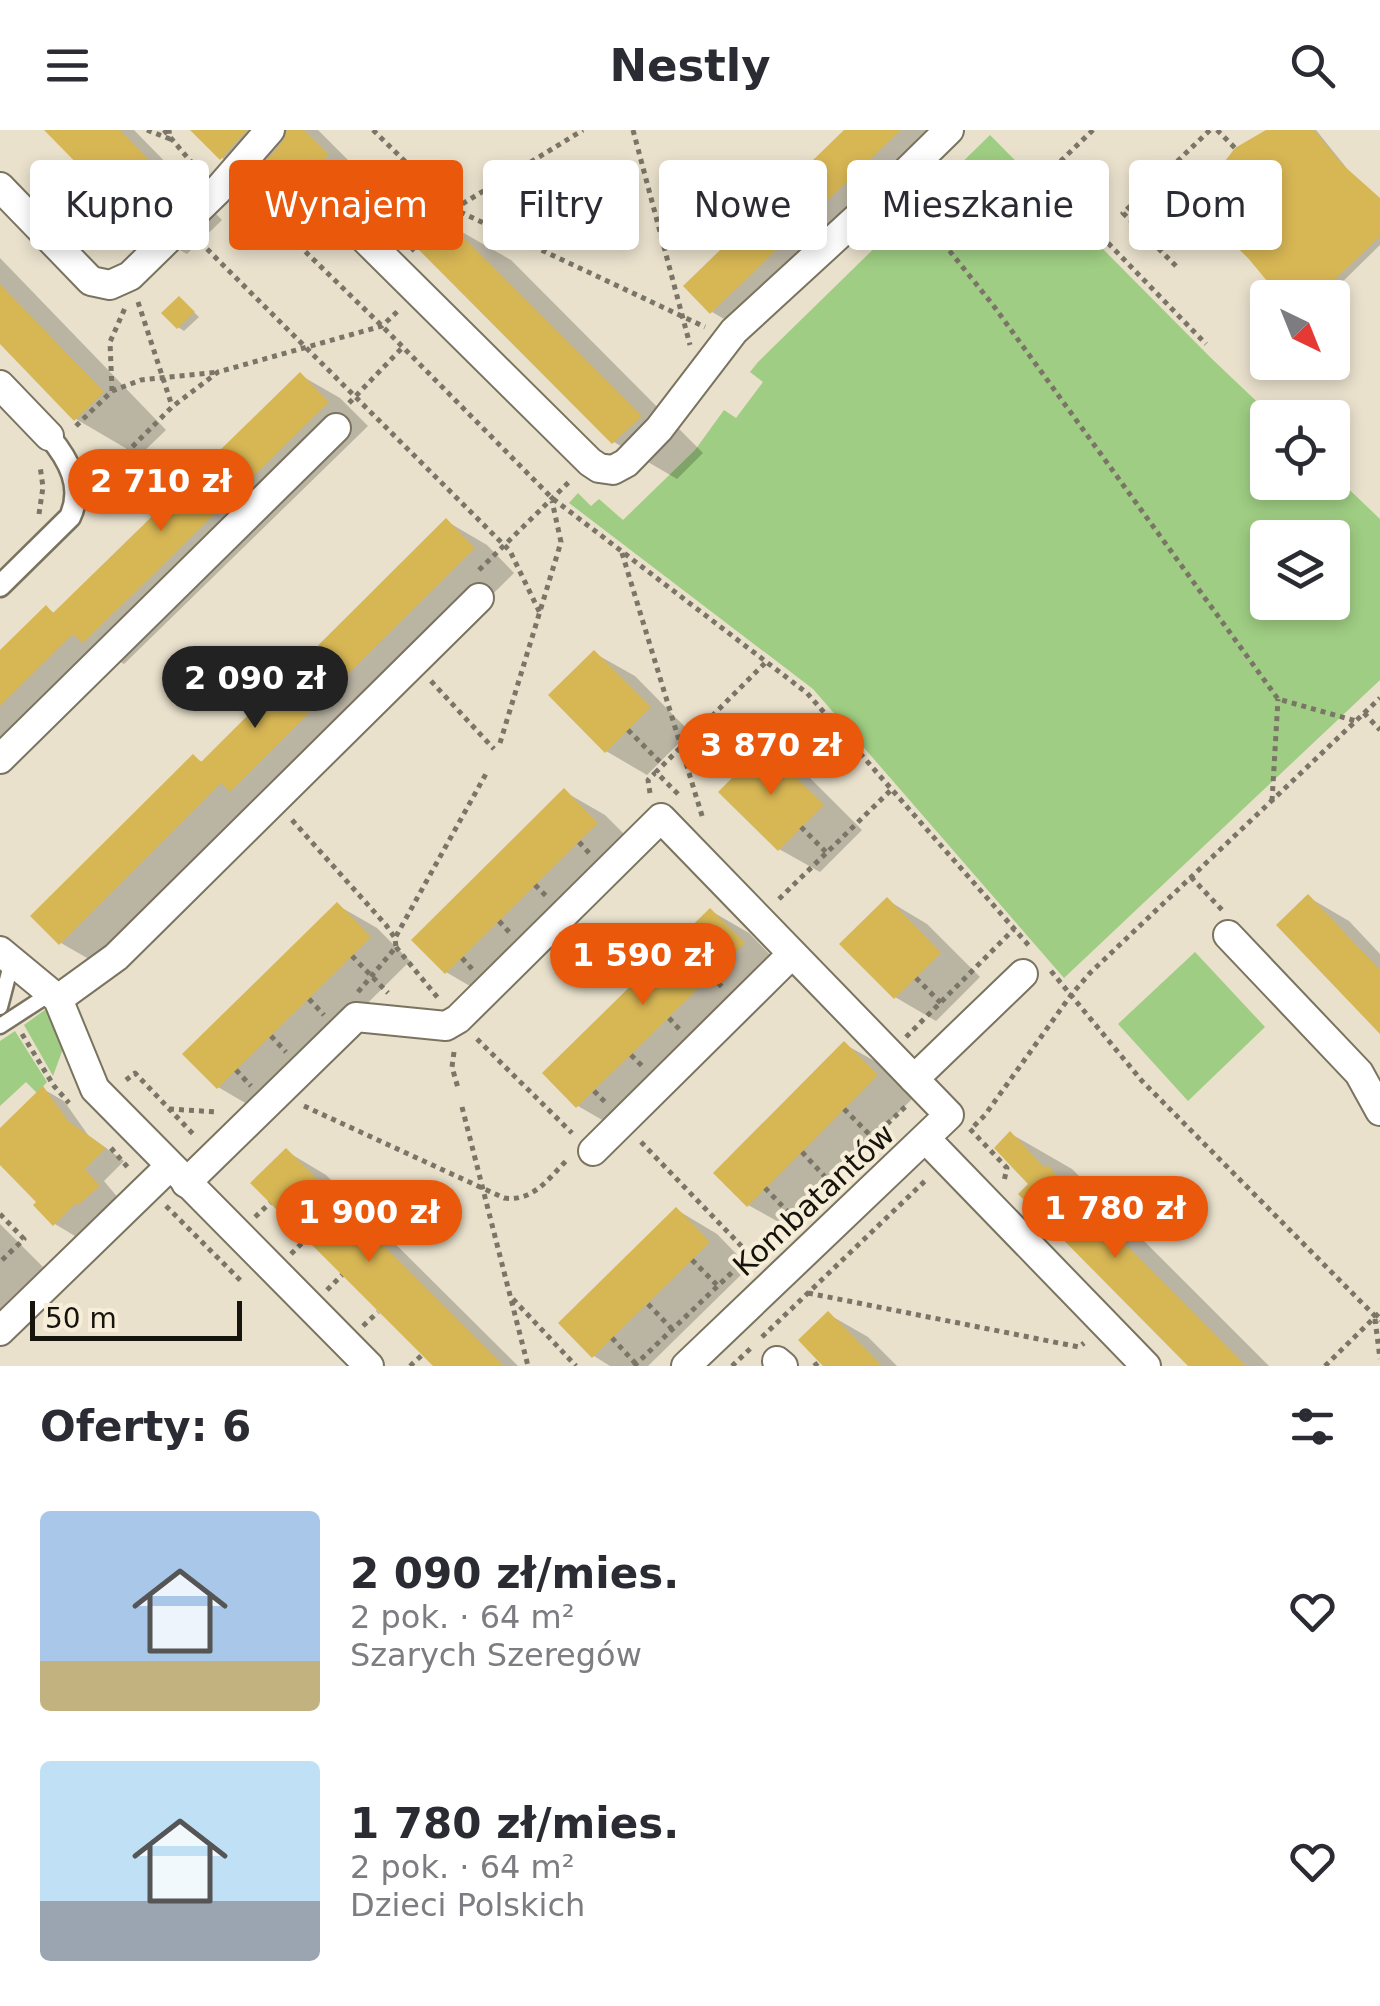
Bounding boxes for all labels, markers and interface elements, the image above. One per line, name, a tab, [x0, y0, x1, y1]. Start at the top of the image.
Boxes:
icon: menu	[40, 38, 95, 93]
icon: search	[1285, 38, 1340, 93]
text: Nestly	[609, 39, 771, 92]
chip: Kupno	[30, 160, 209, 250]
chip: Wynajem	[229, 160, 463, 250]
chip: Filtry	[483, 160, 639, 250]
chip: Nowe	[659, 160, 827, 250]
chip: Mieszkanie	[847, 160, 1109, 250]
chip: Dom	[1129, 160, 1282, 250]
north arrow	[1250, 280, 1350, 380]
map controls	[1250, 280, 1350, 620]
button: locate	[1250, 400, 1350, 500]
pin: 2 710 zł	[58, 449, 264, 534]
text: 2 710 zł	[90, 462, 232, 500]
button: layers	[1250, 520, 1350, 620]
pin: 2 090 zł	[152, 646, 358, 731]
text: 2 090 zł	[184, 659, 326, 697]
pin: 3 870 zł	[668, 713, 874, 798]
text: 3 870 zł	[700, 726, 842, 764]
pin: 1 590 zł	[540, 923, 746, 1008]
text: 1 590 zł	[572, 936, 714, 974]
street label: Kombatantów	[726, 1116, 901, 1283]
pin: 1 780 zł	[1012, 1176, 1218, 1261]
pin: 1 900 zł	[266, 1180, 472, 1265]
text: 1 780 zł	[1044, 1189, 1186, 1227]
text: 1 900 zł	[298, 1193, 440, 1231]
scale bar	[30, 1296, 242, 1340]
text: 50 m	[45, 1302, 117, 1335]
icon: filters	[1285, 1399, 1340, 1454]
text: Oferty: 6	[40, 1402, 251, 1451]
text: 2 090 zł/mies.	[350, 1549, 679, 1598]
icon: home	[120, 1551, 240, 1671]
icon: heart	[1285, 1584, 1340, 1639]
text: 2 pok. · 64 m²	[350, 1598, 575, 1636]
text: Szarych Szeregów	[350, 1636, 642, 1674]
text: 1 780 zł/mies.	[350, 1799, 679, 1848]
icon: home	[120, 1801, 240, 1921]
icon: heart	[1285, 1834, 1340, 1889]
text: 2 pok. · 64 m²	[350, 1848, 575, 1886]
text: Dzieci Polskich	[350, 1886, 585, 1924]

